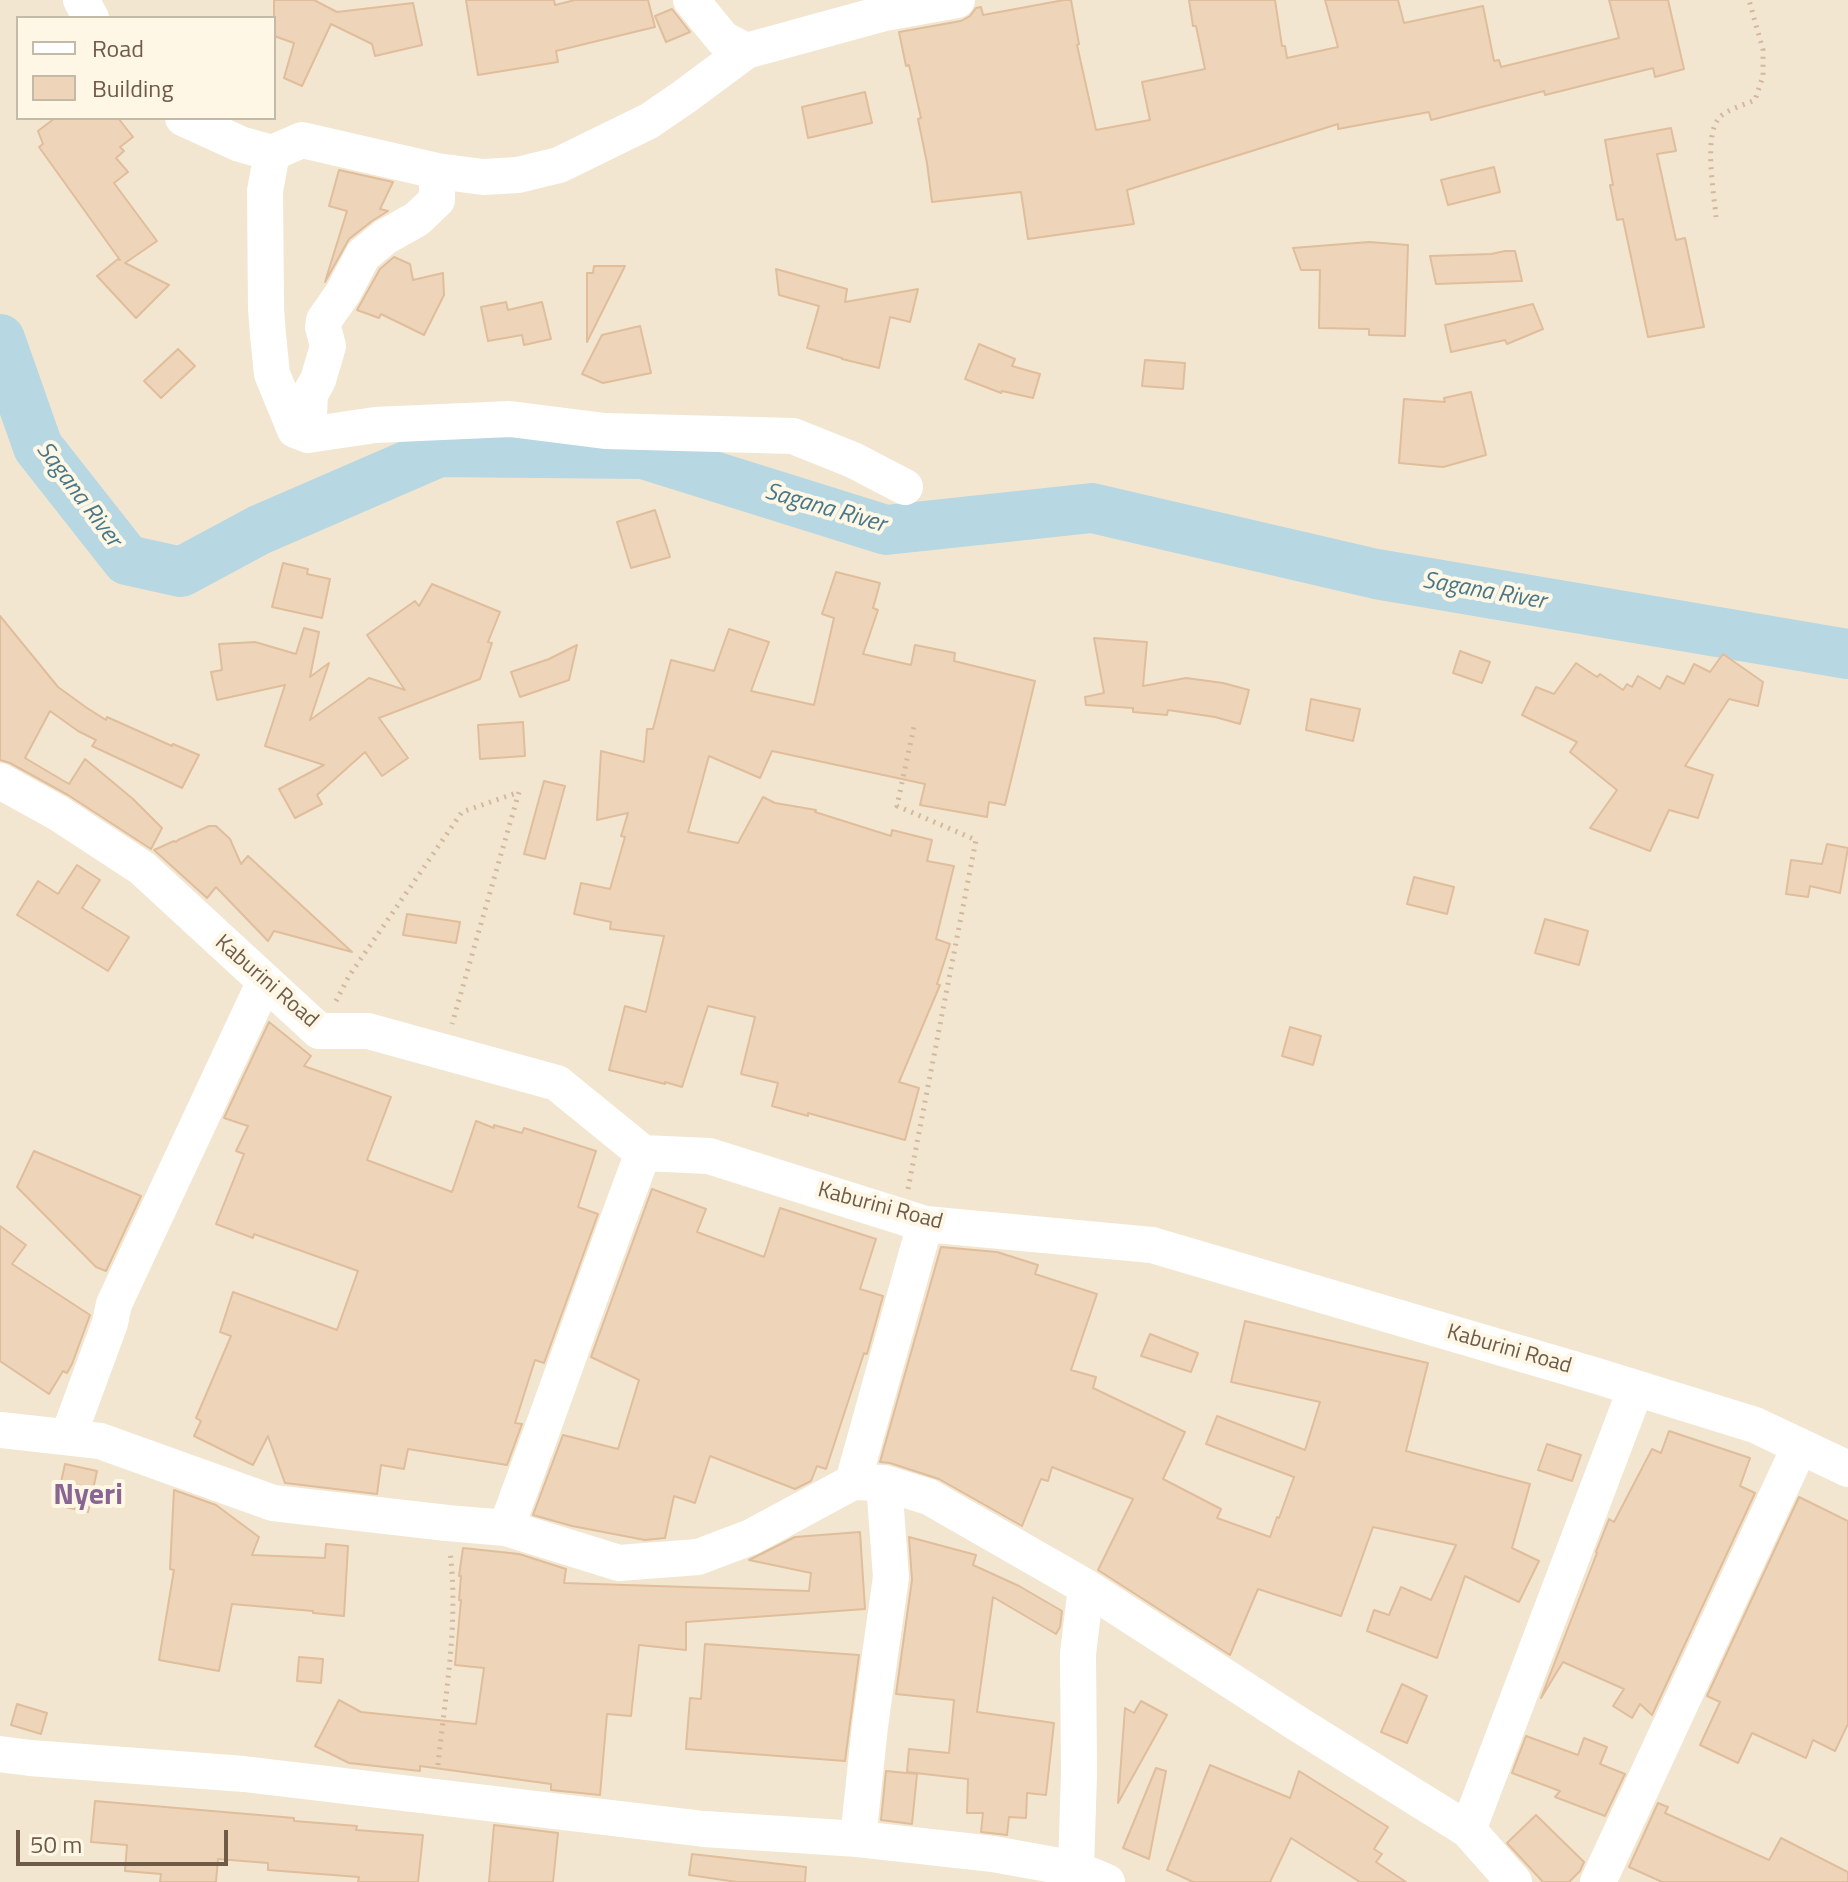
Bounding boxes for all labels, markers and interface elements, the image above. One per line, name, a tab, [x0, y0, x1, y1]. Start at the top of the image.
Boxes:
legend	[16, 16, 276, 120]
text: Road	[92, 30, 144, 66]
text: Building	[92, 70, 174, 106]
water label: Sagana River	[29, 437, 127, 553]
water label: Sagana River	[761, 478, 889, 540]
water label: Sagana River	[1420, 567, 1548, 617]
street label: Kaburini Road	[209, 930, 323, 1034]
street label: Kaburini Road	[815, 1178, 945, 1236]
street label: Kaburini Road	[1444, 1320, 1574, 1380]
district label: Nyeri	[53, 1479, 123, 1515]
scale bar	[20, 1814, 232, 1864]
text: 50 m	[30, 1826, 82, 1862]

